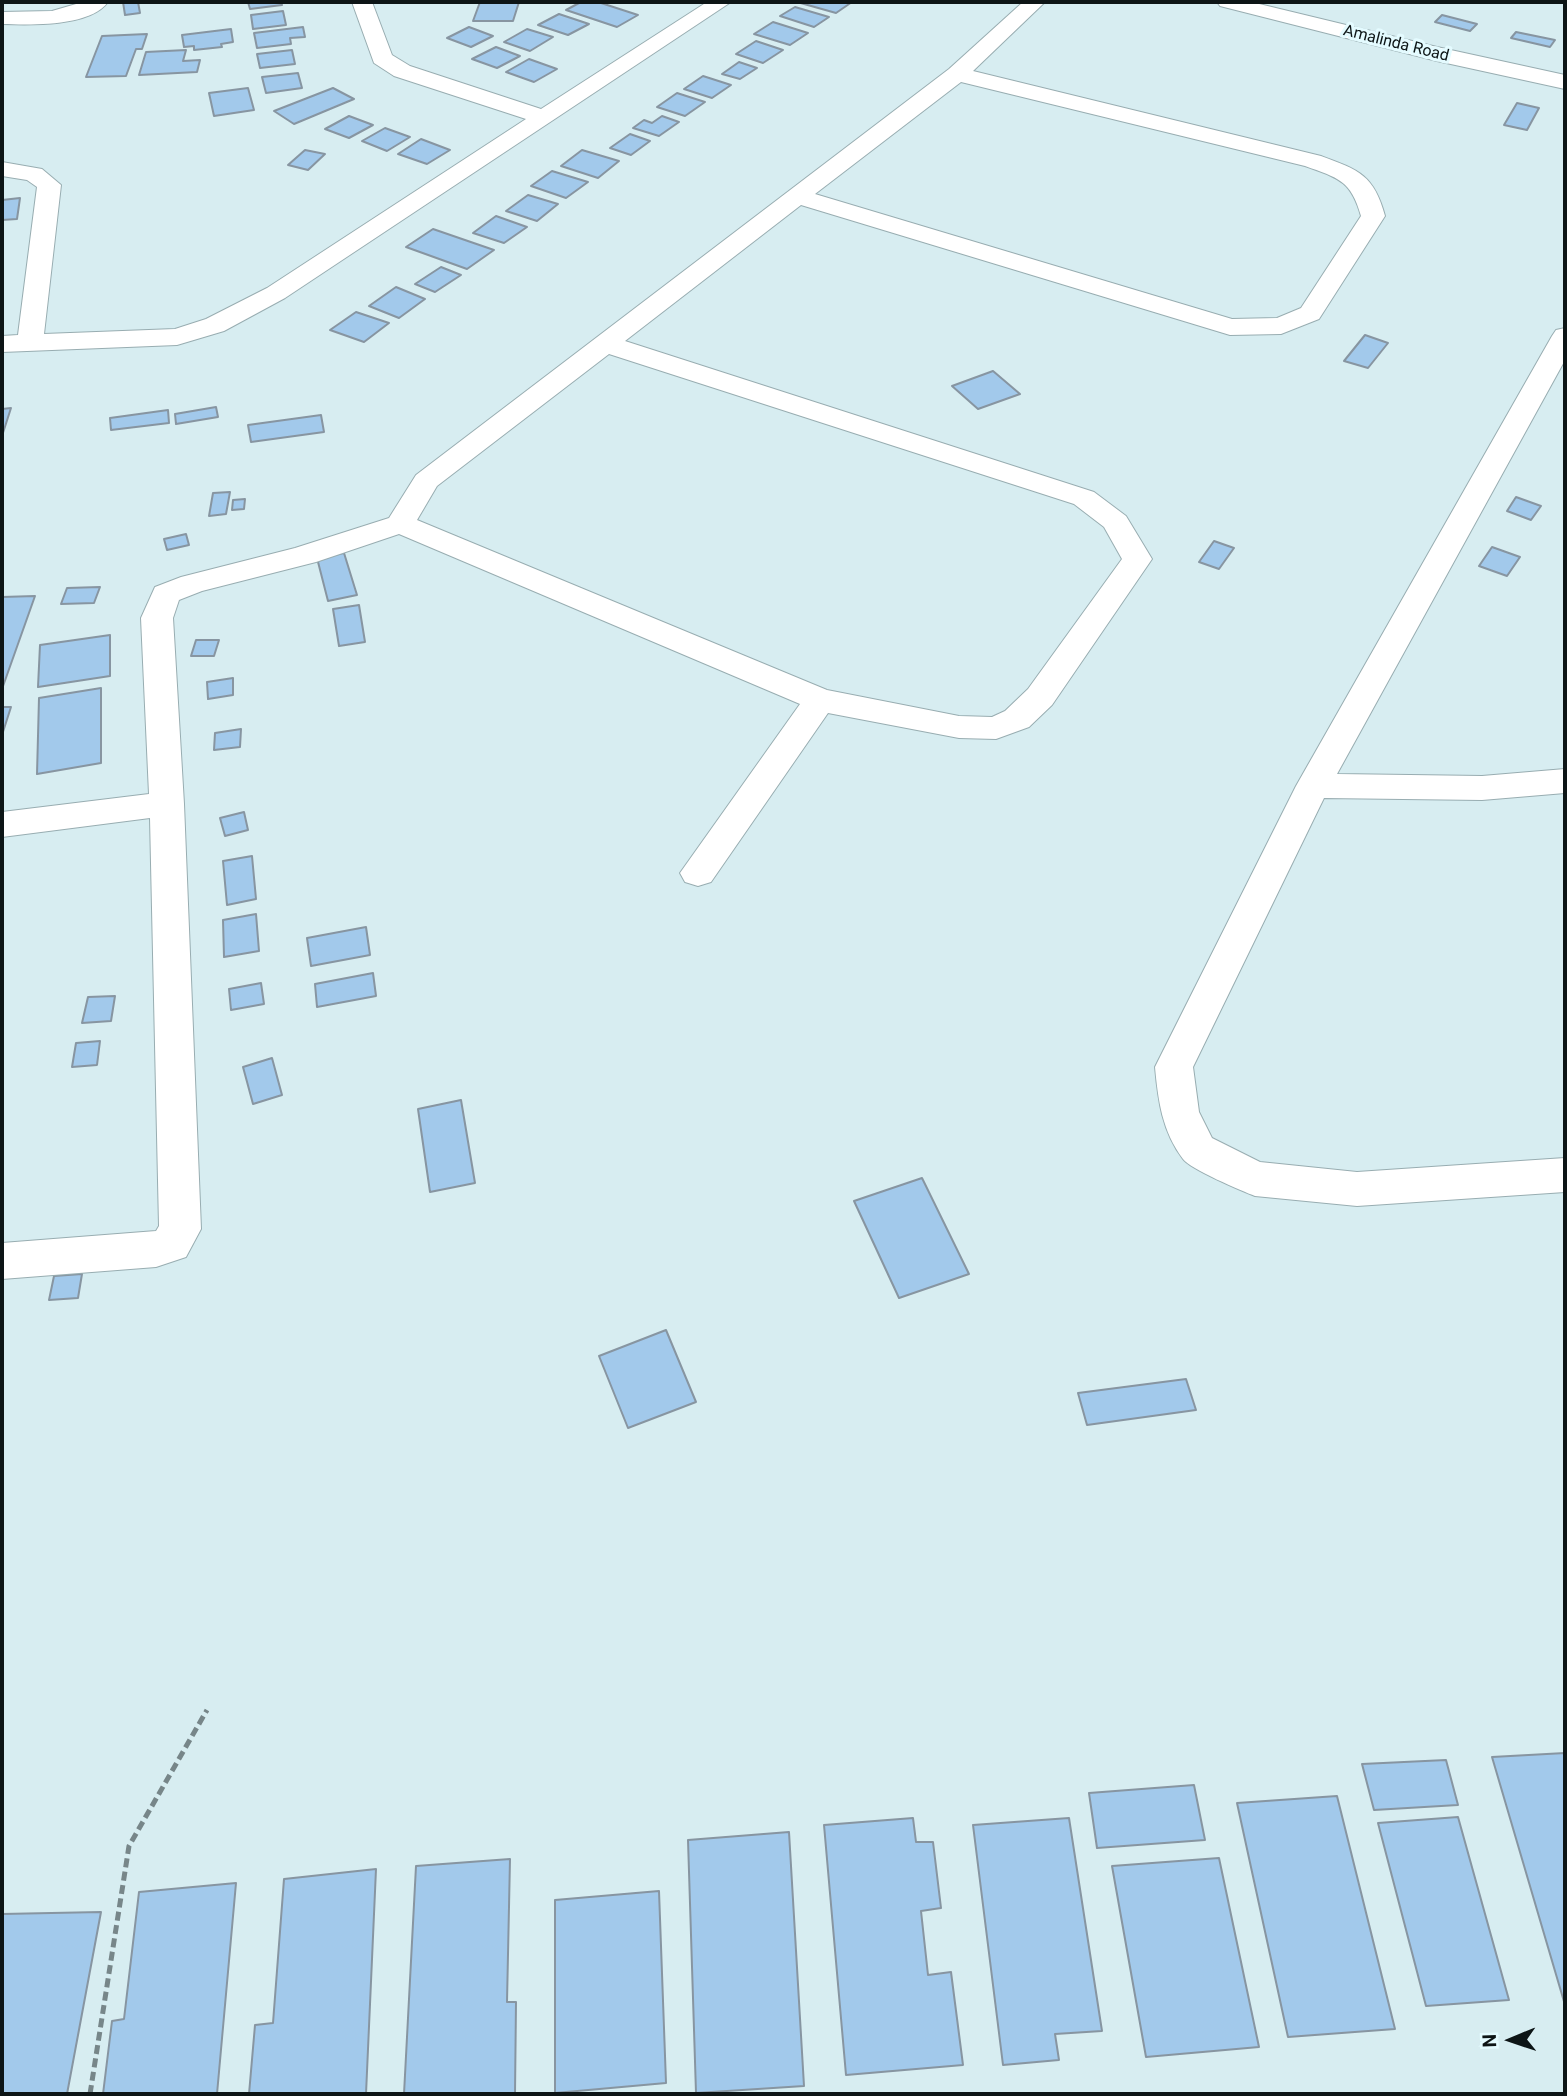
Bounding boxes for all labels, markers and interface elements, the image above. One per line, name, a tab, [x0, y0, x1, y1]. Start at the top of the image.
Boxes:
street label: Amalinda Road	[1341, 22, 1451, 66]
north arrow	[1476, 2005, 1546, 2075]
text: N	[1478, 2034, 1501, 2048]

